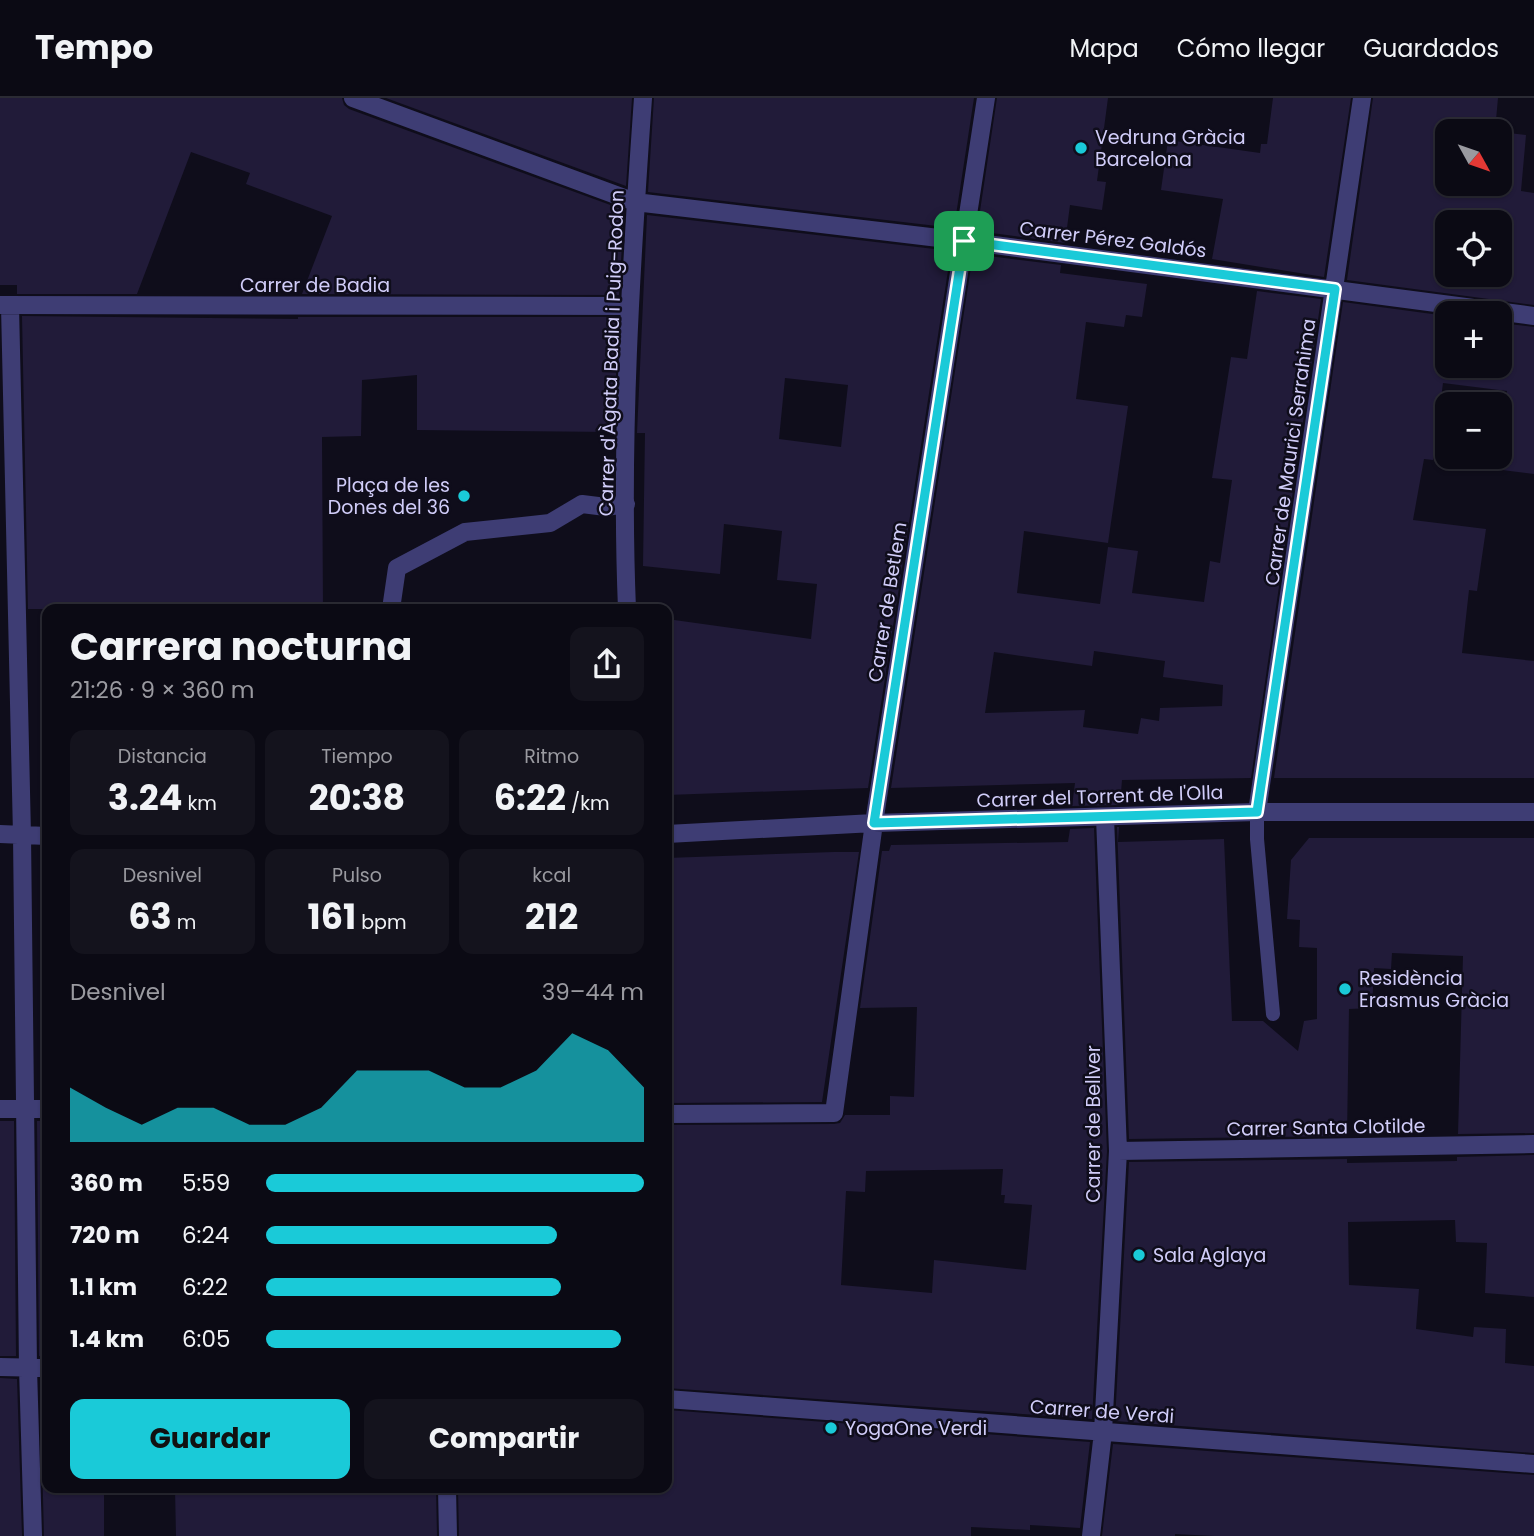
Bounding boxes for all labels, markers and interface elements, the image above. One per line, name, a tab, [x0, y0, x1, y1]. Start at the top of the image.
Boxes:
text: Tempo	[35, 24, 153, 71]
text: Mapa	[1069, 32, 1139, 65]
text: Cómo llegar	[1177, 32, 1325, 65]
text: Guardados	[1363, 32, 1499, 65]
north arrow	[1435, 119, 1512, 196]
map controls	[1435, 119, 1512, 469]
place label: Vedruna Gràcia Barcelona	[1095, 124, 1246, 173]
marker: Vedruna Gràcia Barcelona	[1073, 140, 1089, 156]
street label: Carrer d'Àgata Badia i Puig-Rodon	[592, 189, 631, 517]
button: locate	[1435, 210, 1512, 287]
pin	[934, 211, 994, 271]
street label: Carrer Pérez Galdós	[1018, 215, 1208, 264]
icon: arrive	[945, 222, 983, 260]
street label: Carrer de Badia	[240, 272, 390, 299]
button: +	[1435, 301, 1512, 378]
street label: Carrer de Maurici Serrahima	[1258, 317, 1323, 587]
button: −	[1435, 392, 1512, 469]
place label: Plaça de les Dones del 36	[328, 472, 450, 521]
marker: Plaça de les Dones del 36	[456, 488, 472, 504]
street label: Carrer de Betlem	[862, 520, 913, 684]
text: Carrera nocturna	[70, 620, 412, 673]
button: share	[570, 627, 644, 701]
text: 21:26 · 9 × 360 m	[70, 674, 254, 706]
text: Distancia	[118, 743, 207, 770]
text: Tiempo	[321, 743, 393, 770]
text: Ritmo	[524, 743, 579, 770]
text: 3.24	[108, 773, 182, 822]
text: 20:38	[309, 773, 405, 822]
text: 6:22	[494, 773, 566, 822]
street label: Carrer del Torrent de l'Olla	[976, 779, 1224, 814]
text: km	[182, 790, 217, 817]
text: /km	[566, 790, 610, 817]
text: Desnivel	[123, 862, 202, 889]
text: Pulso	[332, 862, 382, 889]
text: kcal	[532, 862, 571, 889]
text: 63	[128, 892, 172, 941]
text: 161	[308, 892, 356, 941]
text: 212	[525, 892, 578, 941]
text: m	[172, 909, 196, 936]
text: bpm	[356, 909, 406, 936]
place label: Residència Erasmus Gràcia	[1359, 965, 1509, 1014]
text: Desnivel	[70, 976, 166, 1008]
text: 39–44 m	[542, 976, 644, 1008]
marker: Residència Erasmus Gràcia	[1337, 981, 1353, 997]
street label: Carrer de Bellver	[1080, 1045, 1107, 1203]
street label: Carrer Santa Clotilde	[1226, 1112, 1426, 1143]
text: 360 m	[70, 1167, 143, 1199]
text: 5:59	[182, 1167, 230, 1199]
text: 720 m	[70, 1219, 140, 1251]
text: 6:24	[182, 1219, 229, 1251]
place label: Sala Aglaya	[1153, 1242, 1266, 1269]
marker: Sala Aglaya	[1131, 1247, 1147, 1263]
text: 1.1 km	[70, 1271, 137, 1303]
text: 6:22	[182, 1271, 228, 1303]
text: 1.4 km	[70, 1323, 144, 1355]
text: 6:05	[182, 1323, 230, 1355]
street label: Carrer de Verdi	[1029, 1393, 1175, 1430]
button: Guardar	[70, 1399, 350, 1479]
button: Compartir	[364, 1399, 644, 1479]
place label: YogaOne Verdi	[845, 1415, 987, 1442]
marker: YogaOne Verdi	[823, 1420, 839, 1436]

